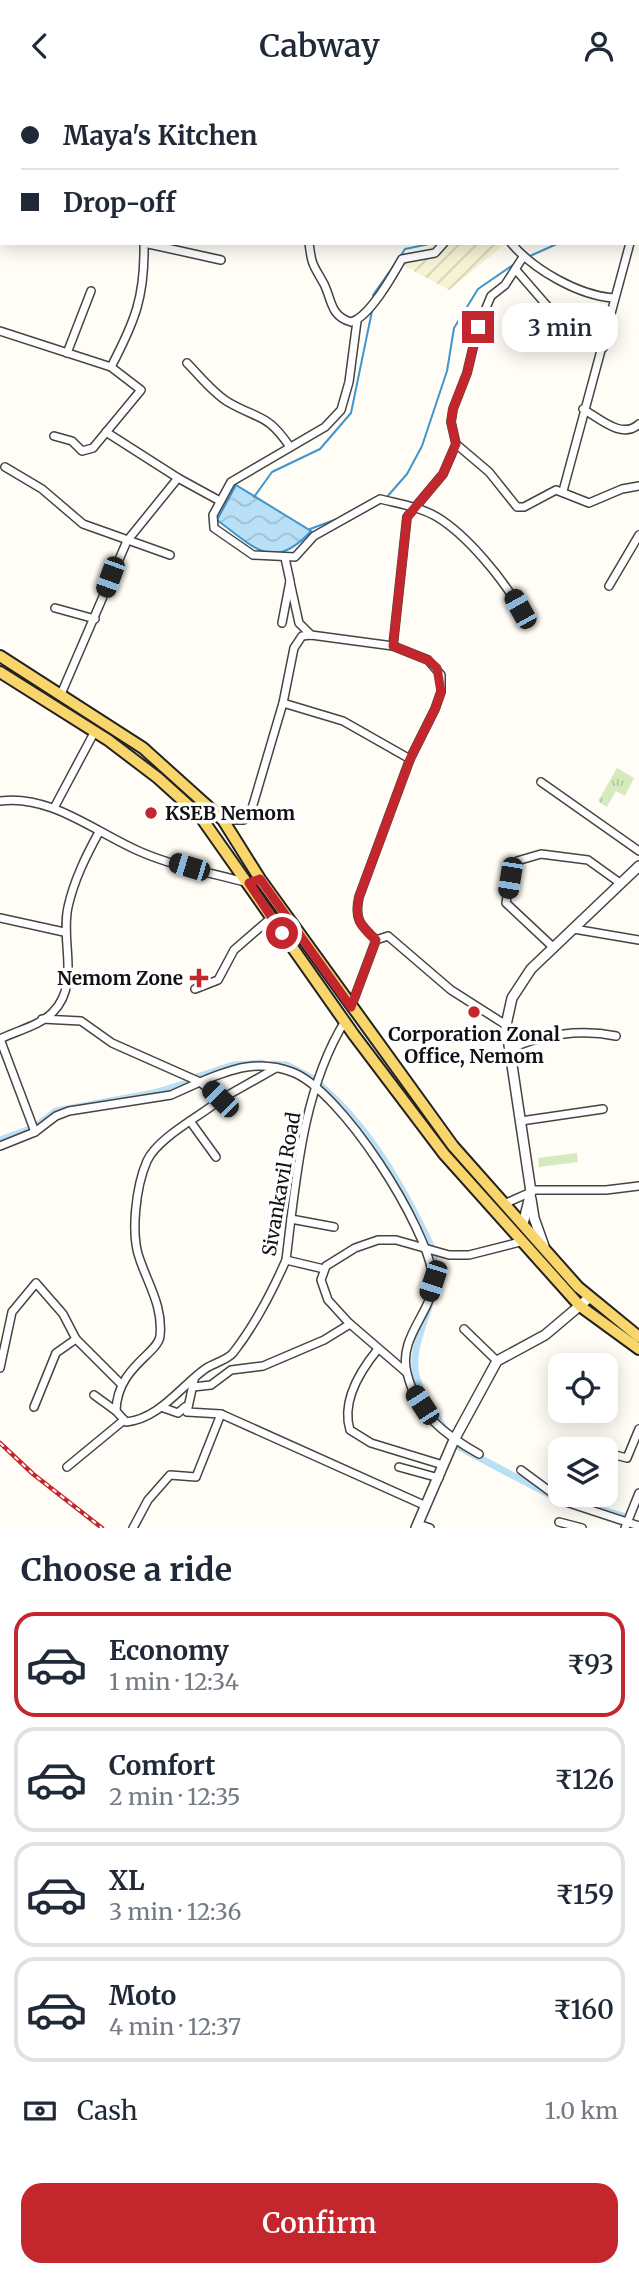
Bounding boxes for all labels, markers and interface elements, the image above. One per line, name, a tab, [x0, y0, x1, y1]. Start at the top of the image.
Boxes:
text: Cabway	[259, 26, 380, 66]
icon: back	[21, 27, 59, 65]
icon: person	[580, 27, 618, 65]
text: Maya's Kitchen	[63, 119, 257, 152]
text: Drop-off	[63, 186, 176, 219]
callout: 3 min	[503, 303, 618, 351]
route end	[462, 311, 494, 343]
text: 3 min	[528, 313, 592, 342]
car	[93, 554, 128, 600]
car	[501, 586, 540, 632]
place label: KSEB Nemom	[165, 801, 295, 825]
marker: KSEB Nemom	[143, 805, 159, 821]
car	[166, 851, 213, 883]
car	[497, 856, 524, 900]
route start	[266, 917, 298, 949]
place label: Nemom Zone	[57, 966, 183, 990]
marker: Nemom Zone	[189, 968, 209, 988]
marker: Corporation Zonal Office, Nemom	[466, 1004, 482, 1020]
place label: Corporation Zonal Office, Nemom	[388, 1022, 560, 1068]
car	[198, 1077, 243, 1121]
street label: Sivankavil Road	[257, 1110, 305, 1258]
car	[417, 1258, 450, 1304]
map controls	[548, 1353, 618, 1507]
button: locate	[548, 1353, 618, 1423]
car	[402, 1382, 443, 1428]
button: layers	[548, 1437, 618, 1507]
text: Choose a ride	[21, 1550, 232, 1590]
icon: car	[25, 1633, 88, 1696]
text: Economy	[109, 1634, 229, 1667]
text: ₹93	[567, 1648, 614, 1681]
text: 1 min · 12:34	[109, 1667, 239, 1696]
icon: car	[25, 1748, 88, 1811]
text: Comfort	[109, 1749, 215, 1782]
text: ₹126	[555, 1763, 614, 1796]
text: 2 min · 12:35	[109, 1782, 241, 1811]
icon: car	[25, 1863, 88, 1926]
text: XL	[109, 1864, 145, 1897]
text: ₹159	[555, 1878, 614, 1911]
text: 3 min · 12:36	[109, 1897, 242, 1926]
icon: car	[25, 1978, 88, 2041]
text: Moto	[109, 1979, 176, 2012]
text: ₹160	[553, 1993, 614, 2026]
text: 4 min · 12:37	[109, 2012, 241, 2041]
icon: cash	[21, 2092, 59, 2130]
text: Cash	[77, 2094, 138, 2127]
text: 1.0 km	[545, 2096, 618, 2125]
button: Confirm	[21, 2183, 618, 2263]

